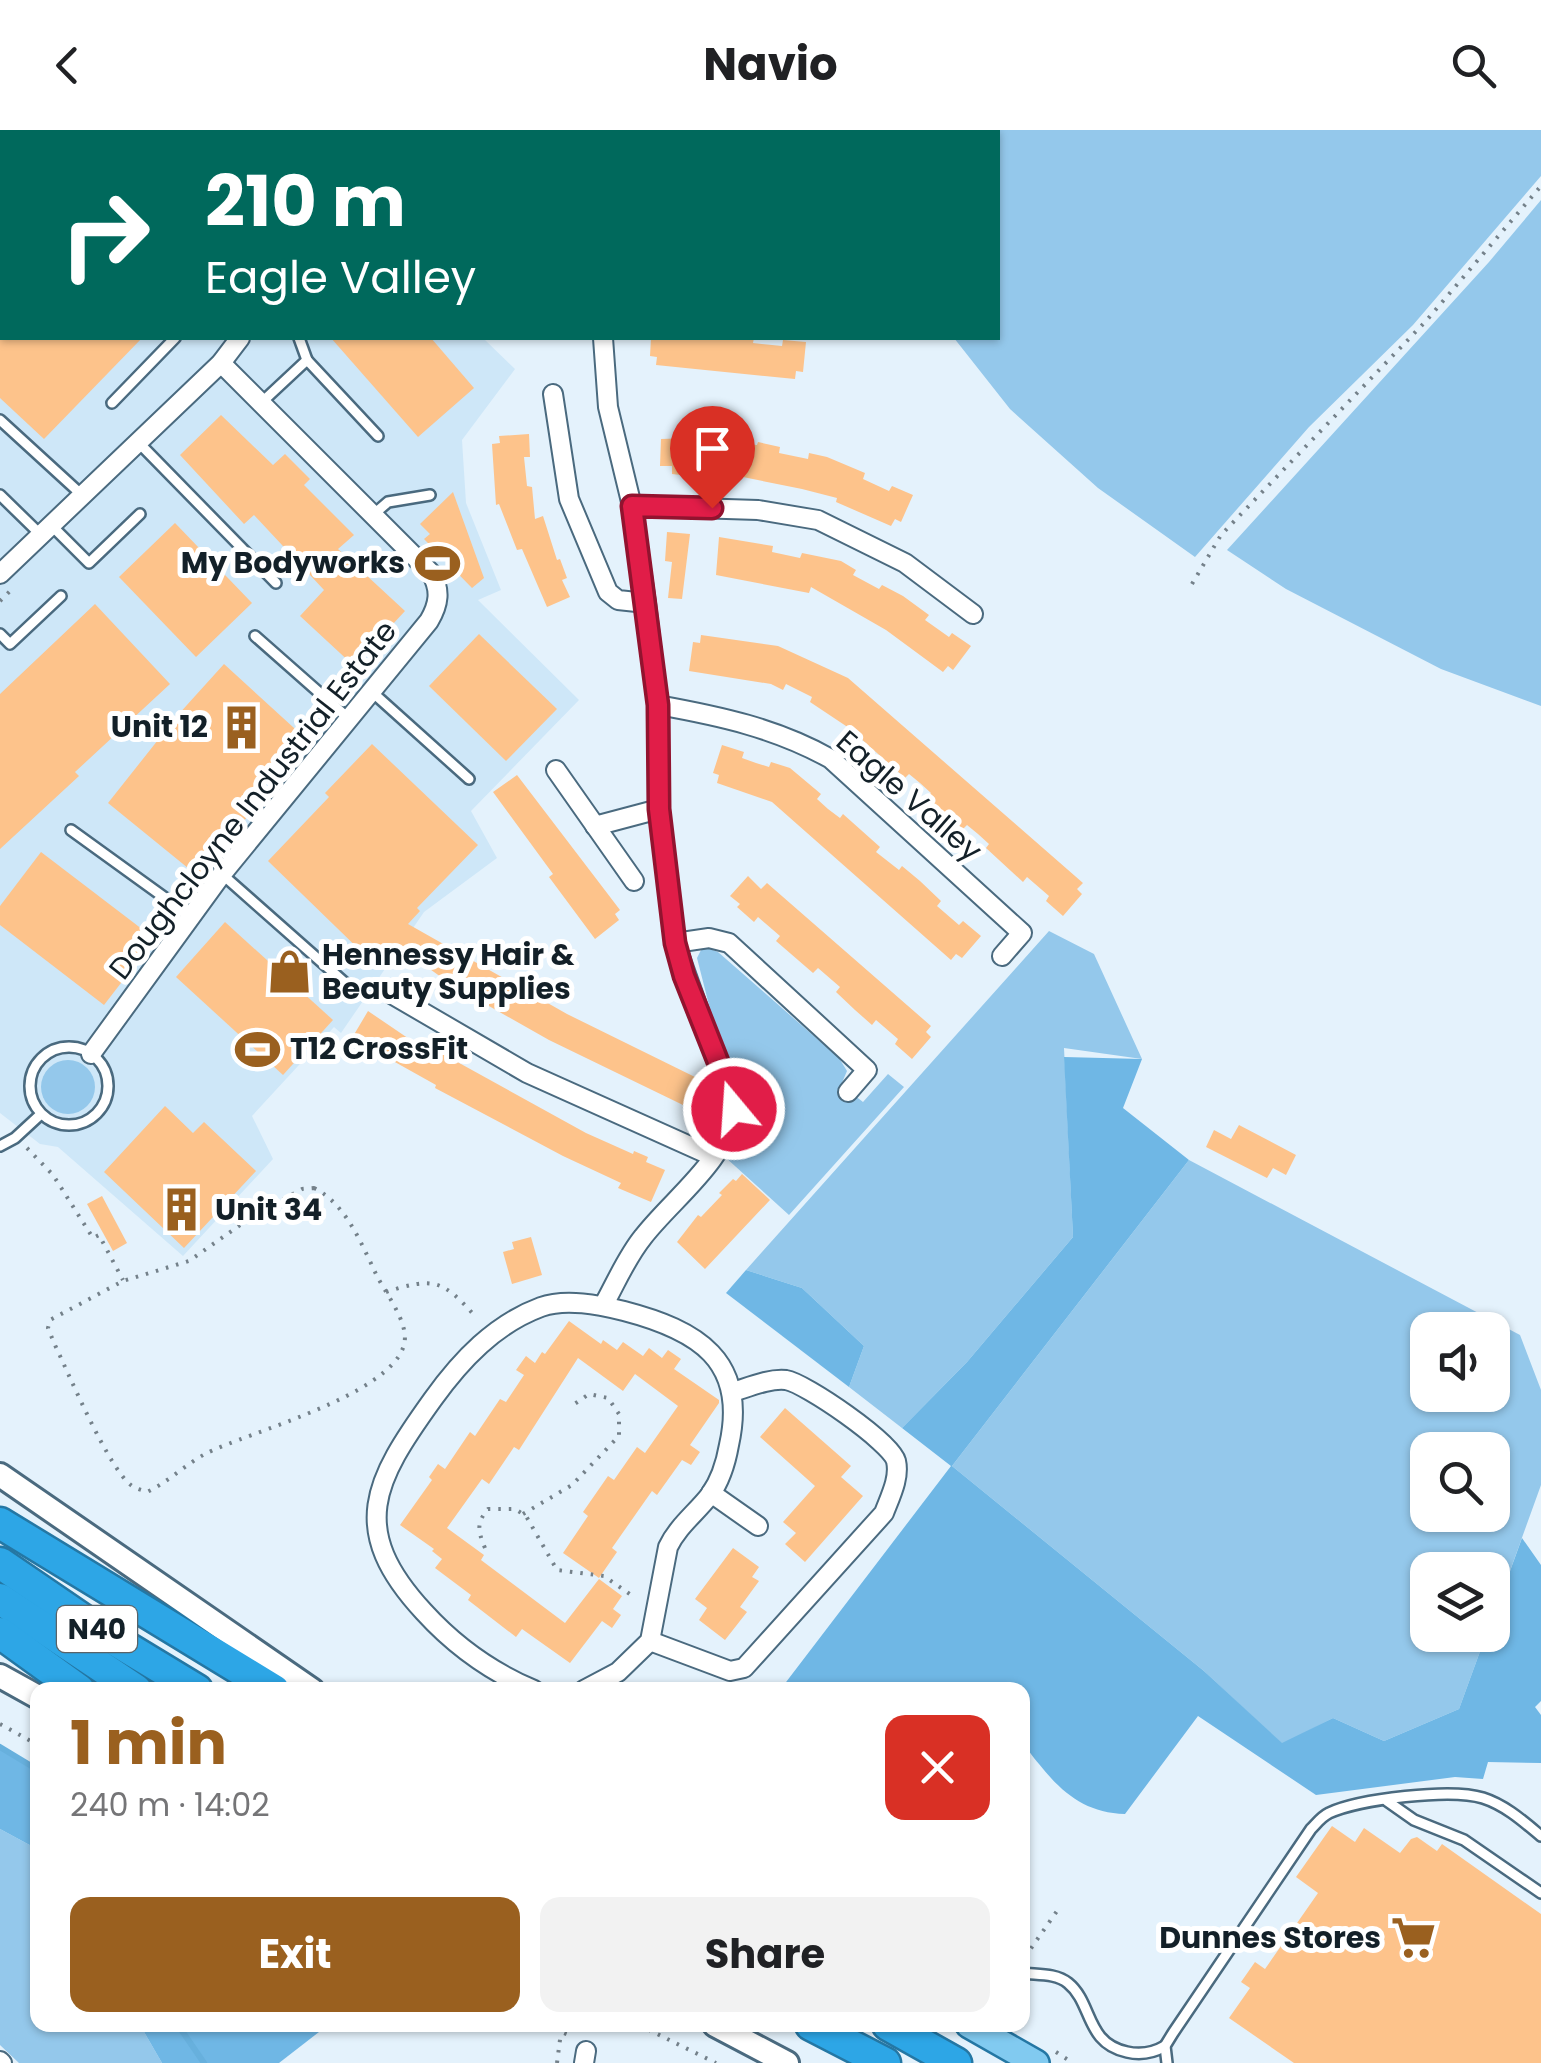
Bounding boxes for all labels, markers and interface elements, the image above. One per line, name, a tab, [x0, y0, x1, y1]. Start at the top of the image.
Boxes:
text: Navio	[703, 33, 838, 96]
icon: back	[40, 38, 95, 93]
icon: search	[1446, 38, 1501, 93]
text: 210 m	[205, 152, 406, 251]
icon: right	[40, 170, 170, 300]
text: Eagle Valley	[205, 246, 476, 309]
pin	[670, 406, 755, 509]
icon: arrive	[685, 421, 740, 476]
sports icon: My Bodyworks	[414, 539, 462, 587]
place label: My Bodyworks	[181, 541, 405, 584]
street label: Doughcloyne Industrial Estate	[99, 611, 407, 988]
building icon: Unit 12	[217, 703, 265, 751]
place label: Unit 12	[111, 705, 208, 748]
street label: Eagle Valley	[827, 720, 992, 871]
place label: Hennessy Hair & Beauty Supplies	[322, 933, 574, 1010]
shop icon: Hennessy Hair & Beauty Supplies	[265, 948, 313, 996]
sports icon: T12 CrossFit	[233, 1025, 281, 1073]
place label: T12 CrossFit	[290, 1027, 468, 1070]
position arrow	[682, 1057, 786, 1161]
building icon: Unit 34	[158, 1186, 206, 1234]
place label: Unit 34	[215, 1188, 322, 1231]
map controls	[1410, 1312, 1510, 1652]
button: sound	[1410, 1312, 1510, 1412]
button: search	[1410, 1432, 1510, 1532]
button: layers	[1410, 1552, 1510, 1652]
road number: N40	[57, 1606, 137, 1652]
text: 1 min	[70, 1701, 227, 1785]
button: close	[885, 1715, 990, 1820]
text: 240 m · 14:02	[70, 1782, 270, 1827]
button: Exit	[70, 1897, 520, 2012]
button: Share	[540, 1897, 990, 2012]
supermarket icon: Dunnes Stores	[1390, 1914, 1438, 1962]
place label: Dunnes Stores	[1159, 1916, 1381, 1959]

